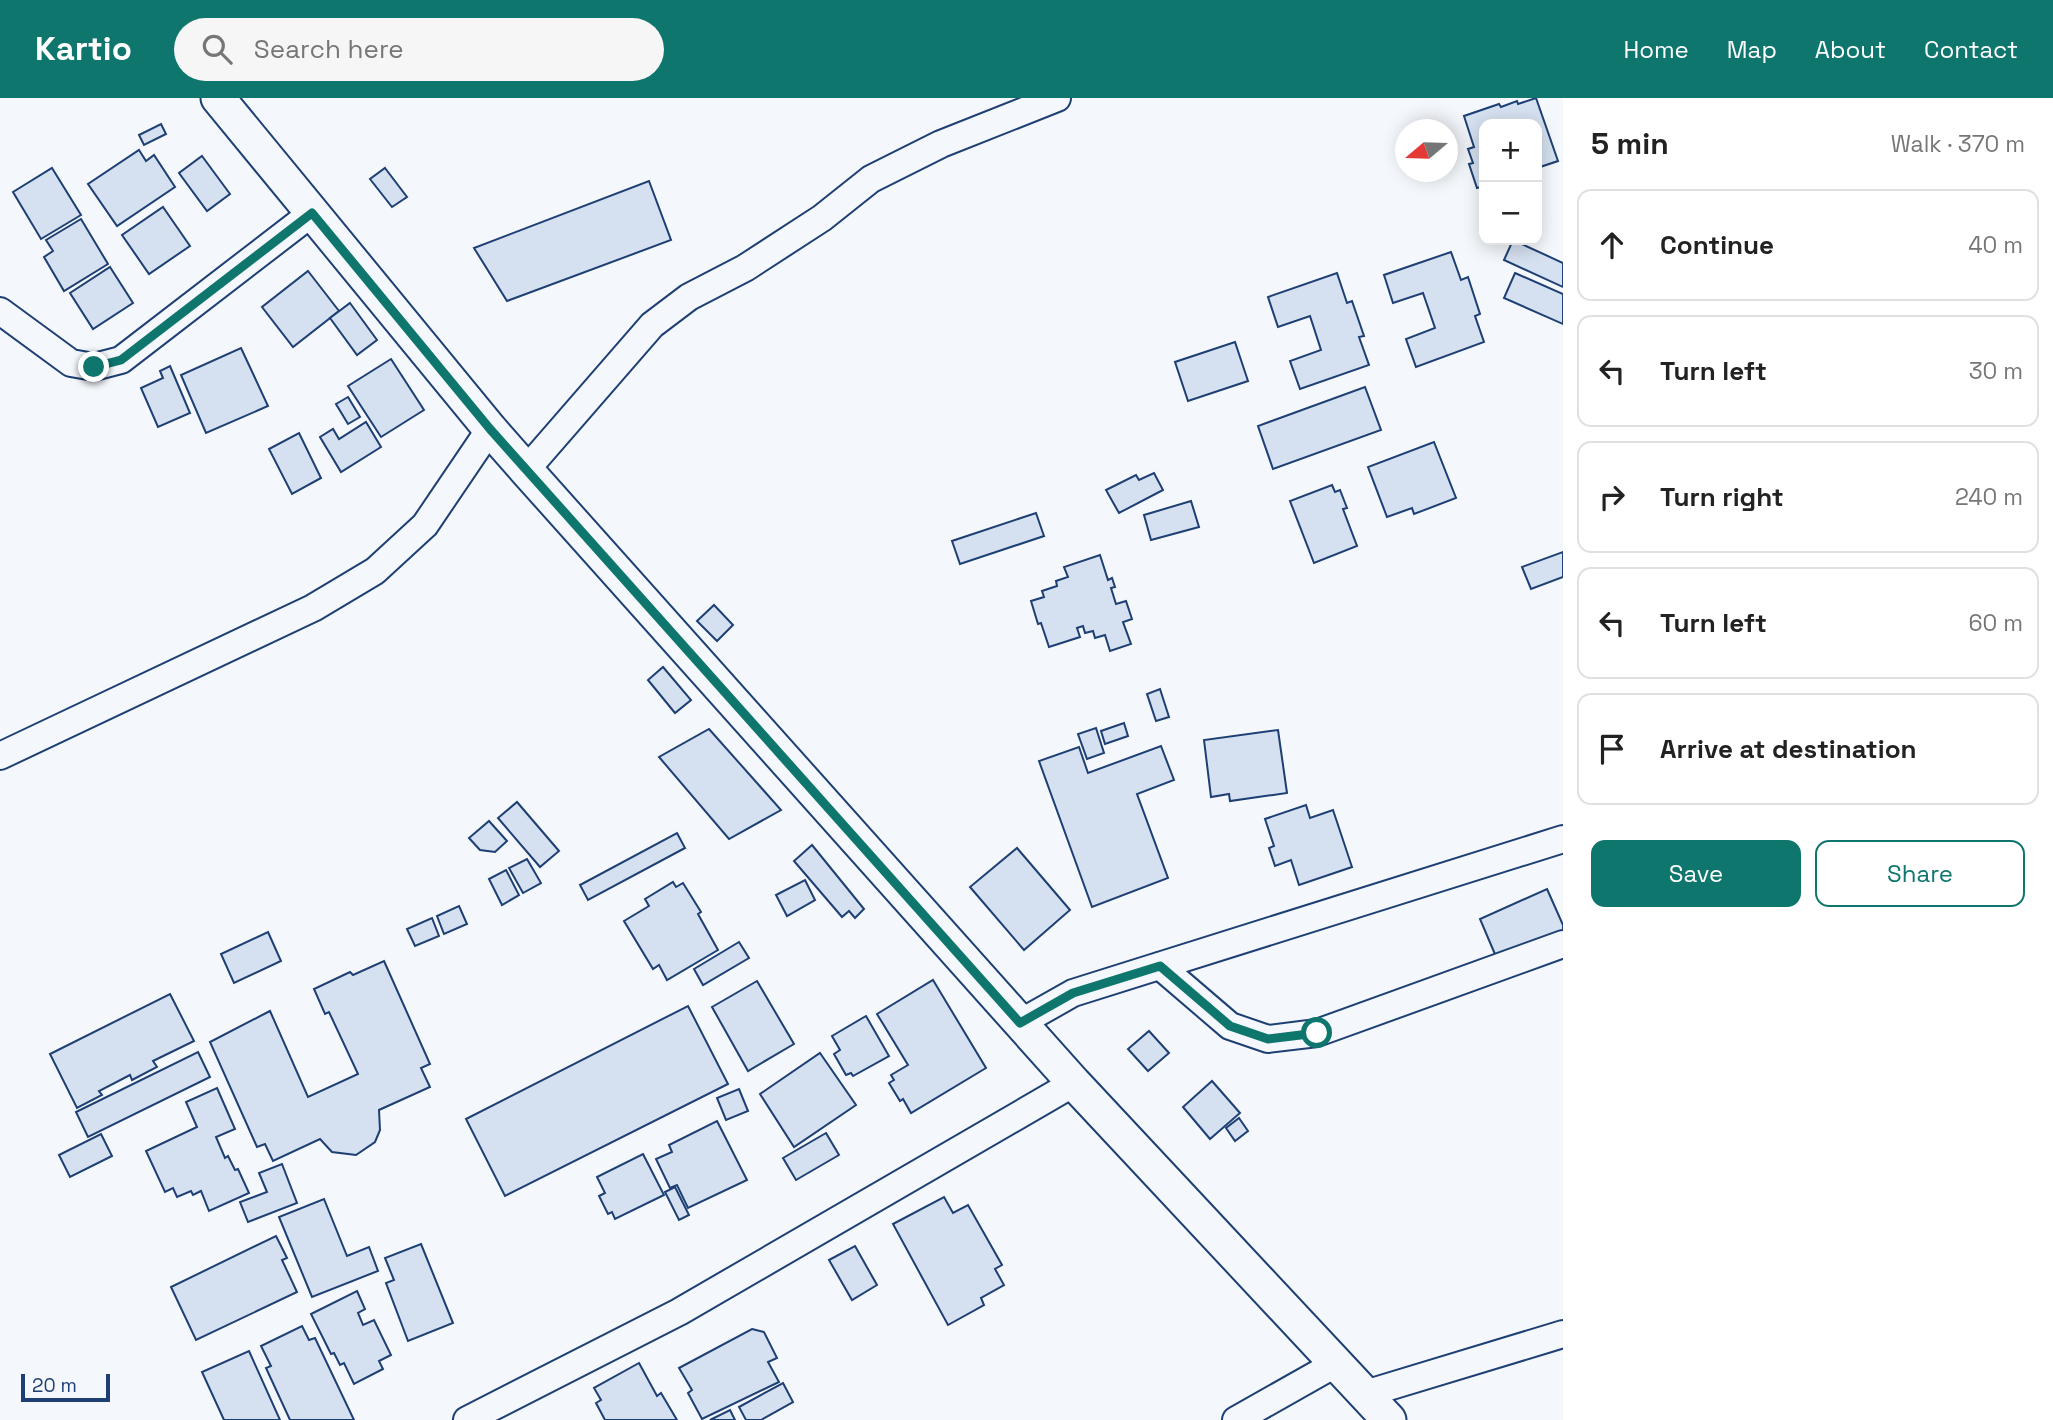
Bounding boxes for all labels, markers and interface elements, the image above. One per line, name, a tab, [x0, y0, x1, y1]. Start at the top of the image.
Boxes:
search box	[174, 18, 664, 81]
text: Kartio	[35, 28, 132, 70]
icon: search	[198, 30, 236, 68]
text: Search here	[254, 32, 404, 66]
text: Home	[1623, 34, 1689, 65]
text: Map	[1727, 34, 1777, 65]
text: About	[1815, 34, 1886, 65]
text: Contact	[1924, 34, 2018, 65]
north arrow	[1395, 119, 1458, 182]
map controls	[1479, 119, 1542, 245]
button: +	[1479, 119, 1542, 182]
text: 5 min	[1591, 124, 1669, 163]
text: Walk · 370 m	[1891, 129, 2025, 159]
button: −	[1479, 182, 1542, 245]
icon: ahead	[1593, 226, 1631, 264]
text: Continue	[1660, 228, 1774, 262]
text: 40 m	[1968, 230, 2023, 260]
route end	[78, 351, 109, 382]
icon: left	[1593, 352, 1631, 390]
text: Turn left	[1660, 354, 1767, 388]
text: 30 m	[1969, 356, 2023, 386]
icon: right	[1593, 478, 1631, 516]
text: Turn right	[1660, 480, 1784, 514]
text: 240 m	[1955, 482, 2023, 512]
icon: left	[1593, 604, 1631, 642]
text: Turn left	[1660, 606, 1767, 640]
text: 60 m	[1968, 608, 2023, 638]
icon: arrive	[1593, 730, 1631, 768]
text: Arrive at destination	[1660, 732, 1917, 766]
button: Save	[1591, 840, 1801, 907]
button: Share	[1815, 840, 2025, 907]
route start	[1301, 1017, 1332, 1048]
scale bar	[21, 1371, 110, 1403]
text: 20 m	[32, 1373, 77, 1398]

